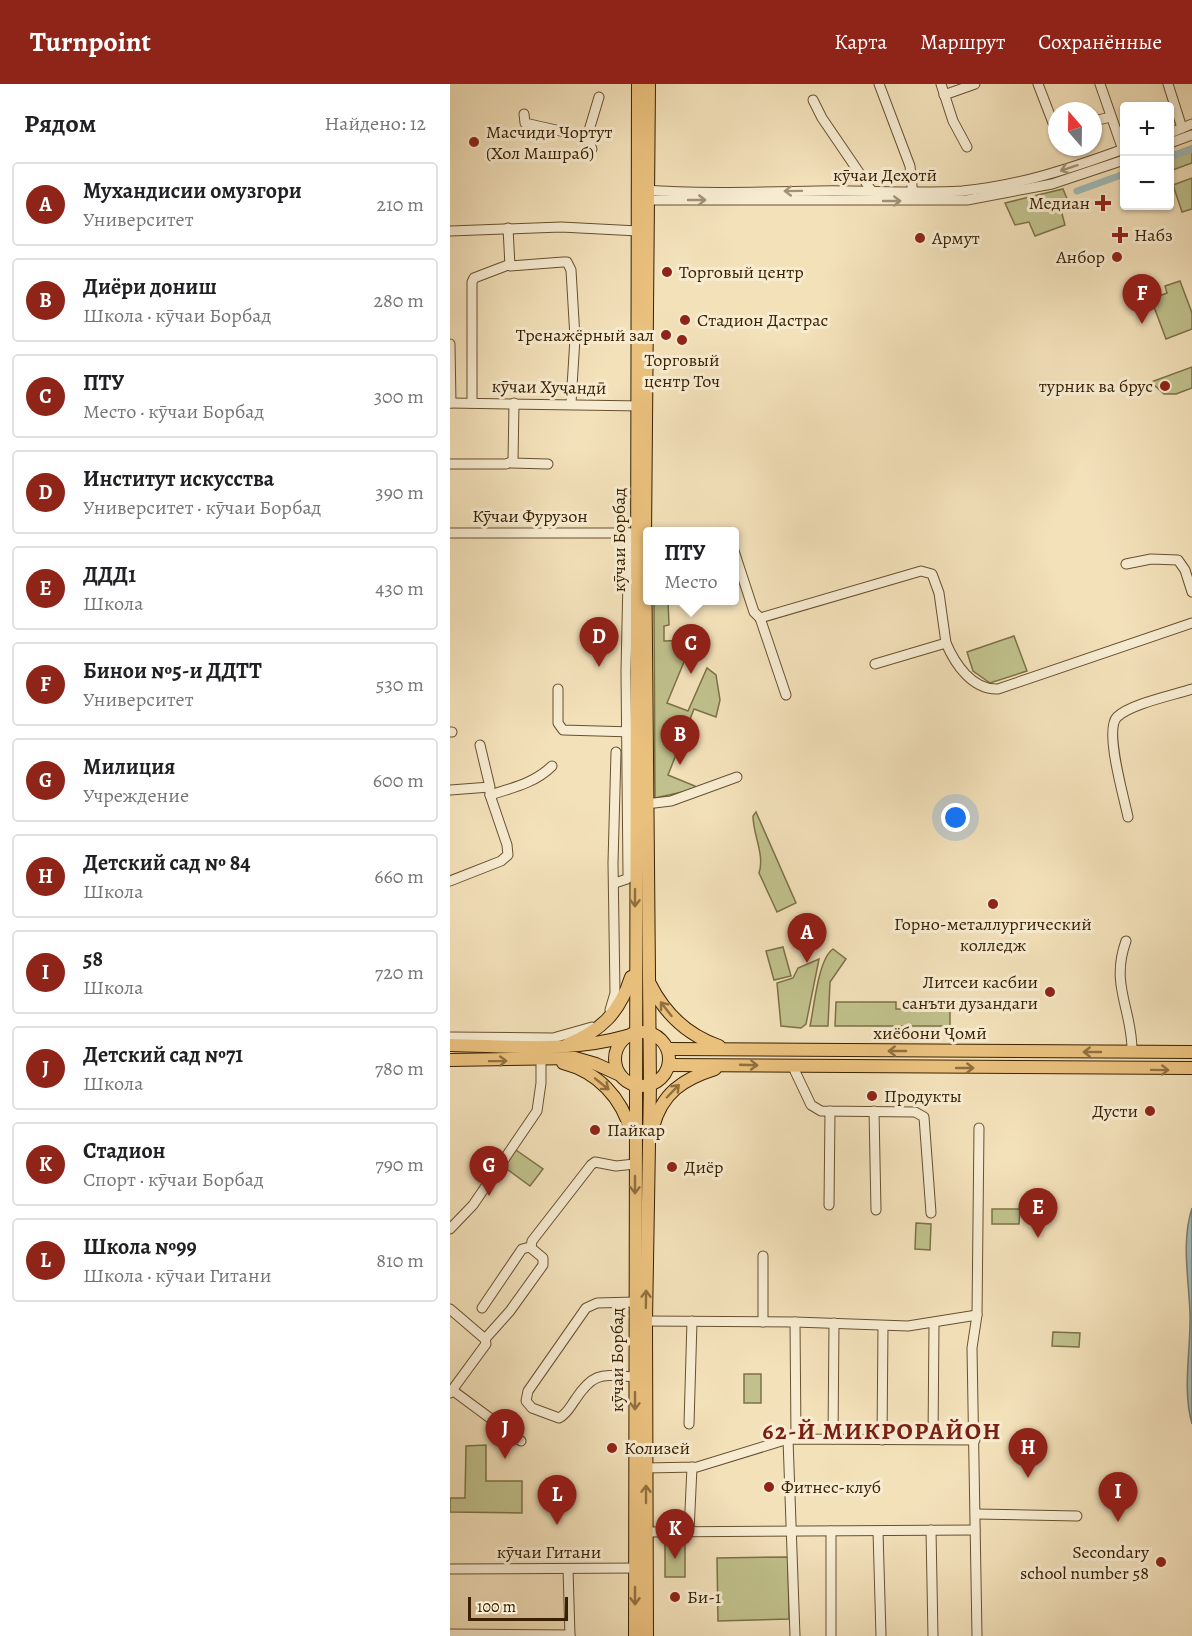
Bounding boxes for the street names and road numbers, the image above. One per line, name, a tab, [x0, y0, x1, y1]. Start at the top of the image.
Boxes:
street label: кӯчаи Деҳотӣ	[833, 163, 937, 187]
street label: кӯчаи Хуҷандӣ	[491, 374, 607, 400]
street label: кӯчаи Борбад	[607, 488, 631, 592]
street label: Кӯчаи Фурузон	[472, 504, 588, 528]
street label: хиёбони Ҷомӣ	[873, 1021, 987, 1045]
street label: кӯчаи Борбад	[605, 1308, 629, 1412]
street label: кӯчаи Гитани	[497, 1540, 601, 1564]

